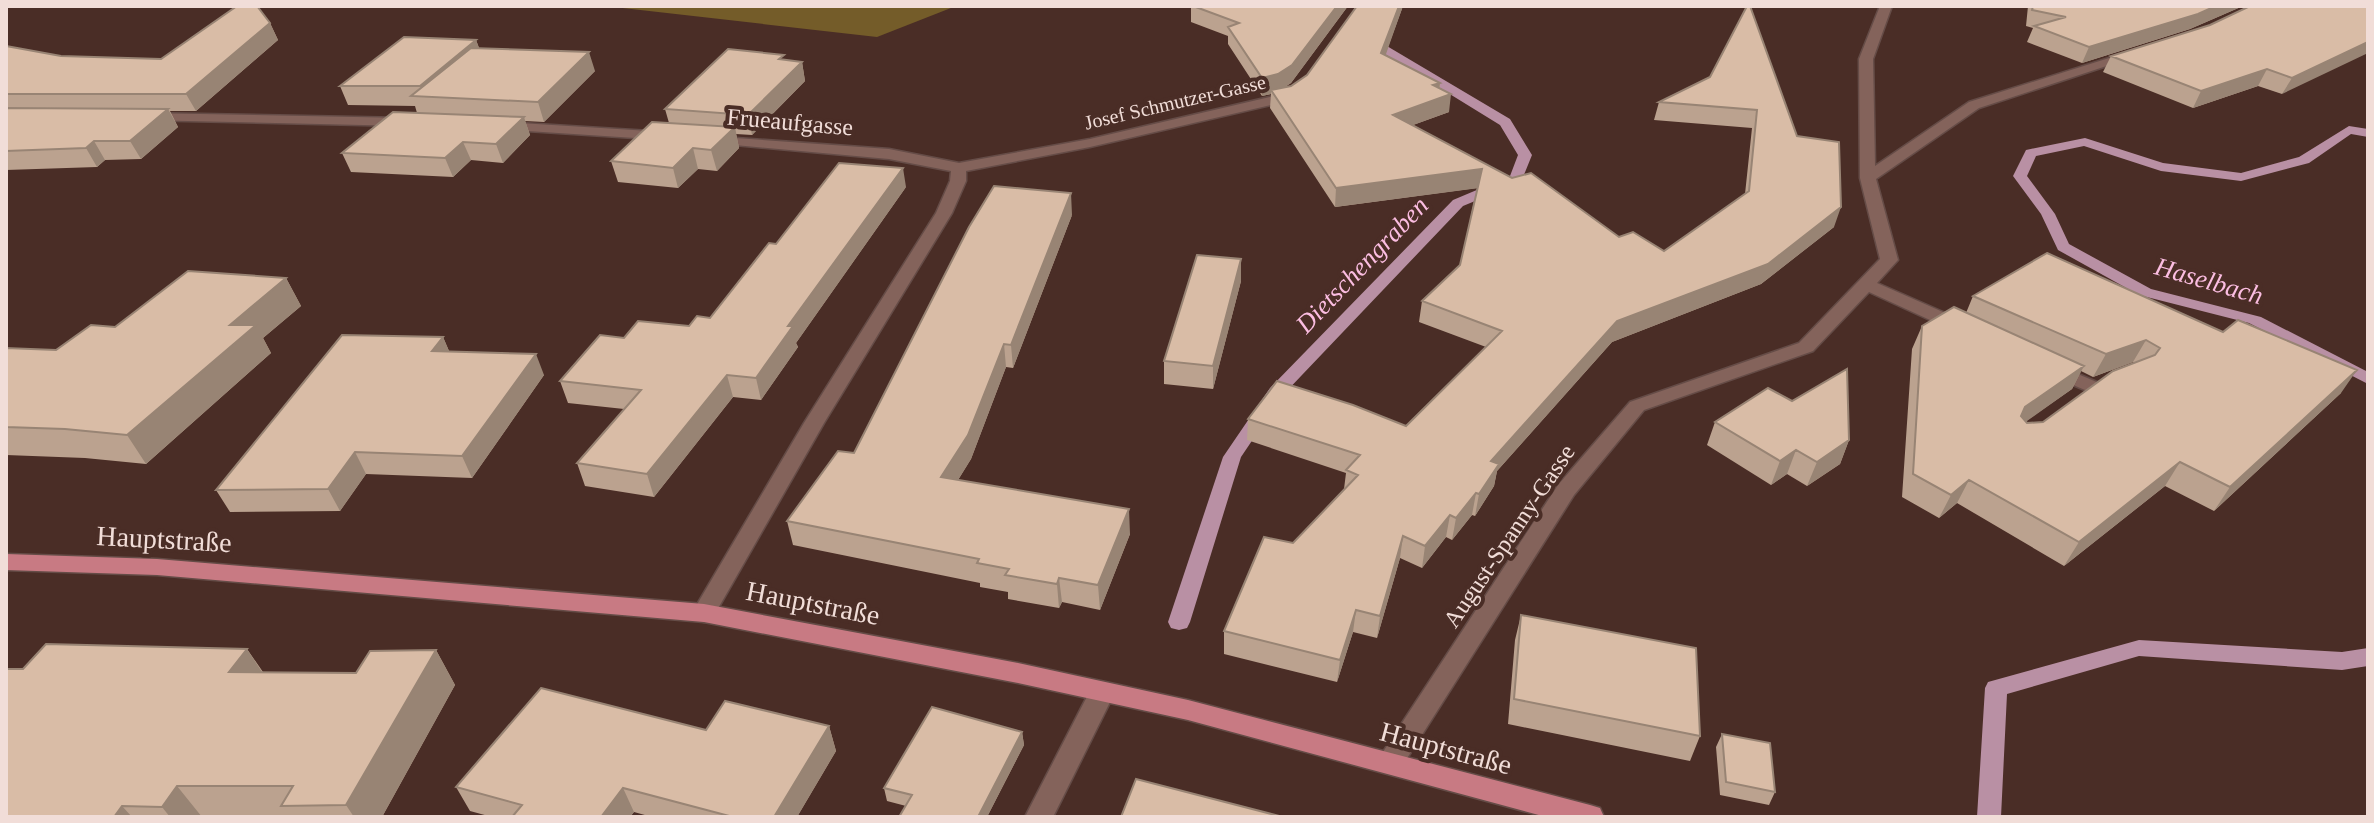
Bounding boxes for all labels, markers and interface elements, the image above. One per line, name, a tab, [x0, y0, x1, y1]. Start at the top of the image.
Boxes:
street label: Josef Schmutzer-Gasse	[1082, 70, 1268, 134]
street label: Frueaufgasse	[726, 104, 854, 140]
water label: Dietschengraben	[1289, 191, 1434, 340]
water label: Haselbach	[2151, 251, 2266, 310]
street label: August-Spanny-Gasse	[1438, 440, 1580, 632]
street label: Hauptstraße	[96, 520, 232, 558]
street label: Hauptstraße	[744, 575, 882, 631]
street label: Hauptstraße	[1377, 716, 1515, 780]

